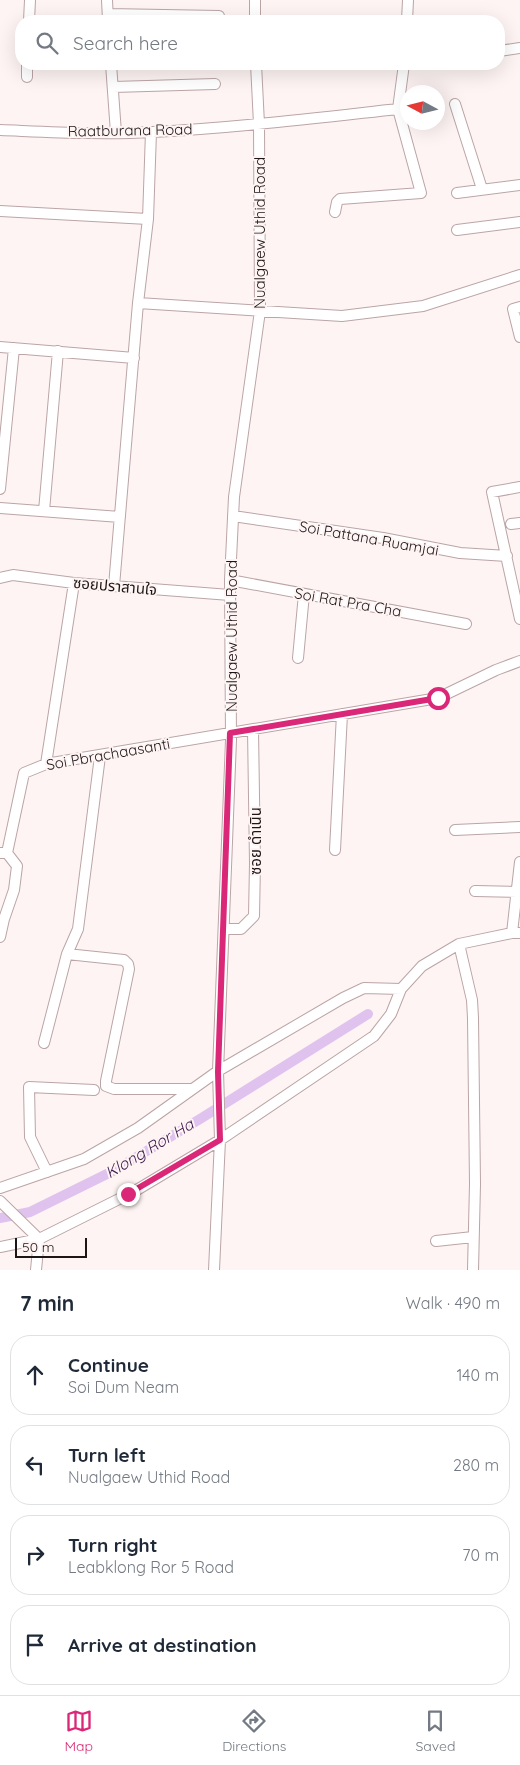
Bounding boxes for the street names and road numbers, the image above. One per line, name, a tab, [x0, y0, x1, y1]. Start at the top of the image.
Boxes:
street label: Raatburana Road	[67, 119, 193, 141]
street label: Nualgaew Uthid Road	[250, 157, 269, 309]
street label: Soi Pattana Ruamjai	[298, 516, 440, 560]
street label: Nualgaew Uthid Road	[222, 560, 241, 712]
street label: ซอยปราสานใจ	[72, 573, 158, 599]
street label: Soi Rat Pra Cha	[293, 583, 403, 621]
street label: Soi Pbrachaasanti	[45, 734, 171, 774]
street label: ซอย ดำเนิน	[246, 807, 265, 875]

